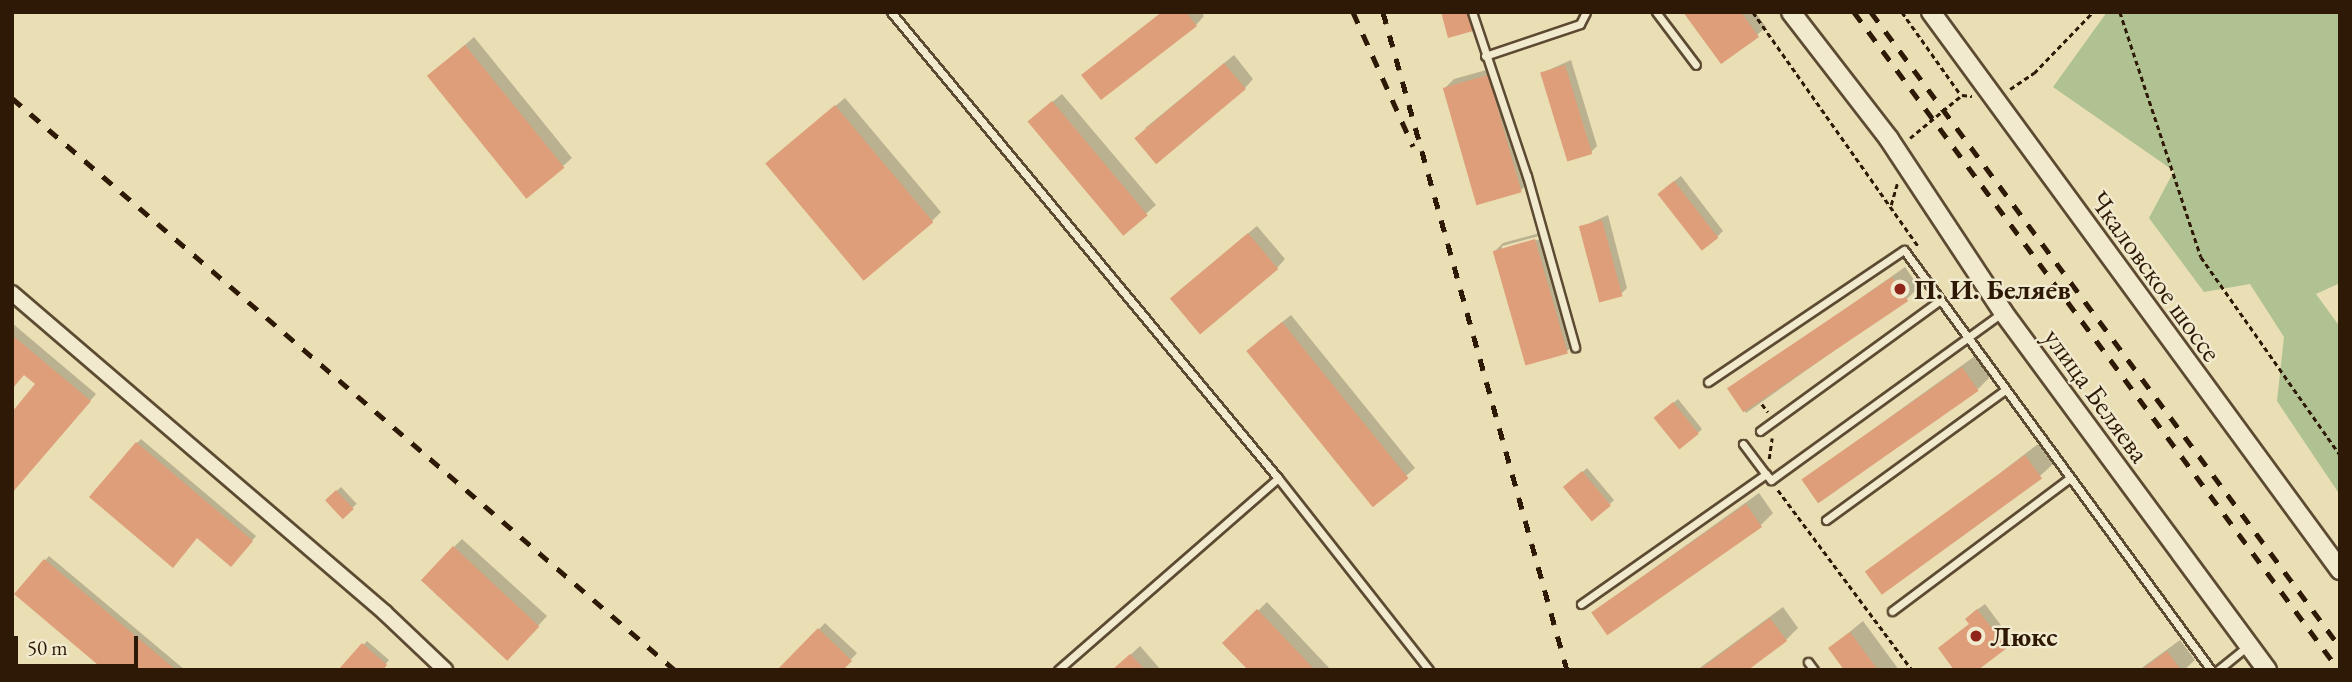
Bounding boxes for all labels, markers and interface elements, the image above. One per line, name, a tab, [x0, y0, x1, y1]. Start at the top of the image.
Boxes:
street label: Чкаловское шоссе	[2083, 184, 2229, 368]
place label: П. И. Беляев	[1914, 272, 2071, 306]
marker: П. И. Беляев	[1892, 281, 1908, 297]
street label: улица Беляева	[2037, 321, 2157, 469]
place label: Люкс	[1990, 619, 2058, 653]
scale bar	[18, 622, 142, 666]
marker: Люкс	[1968, 628, 1984, 644]
text: 50 m	[27, 634, 68, 661]

